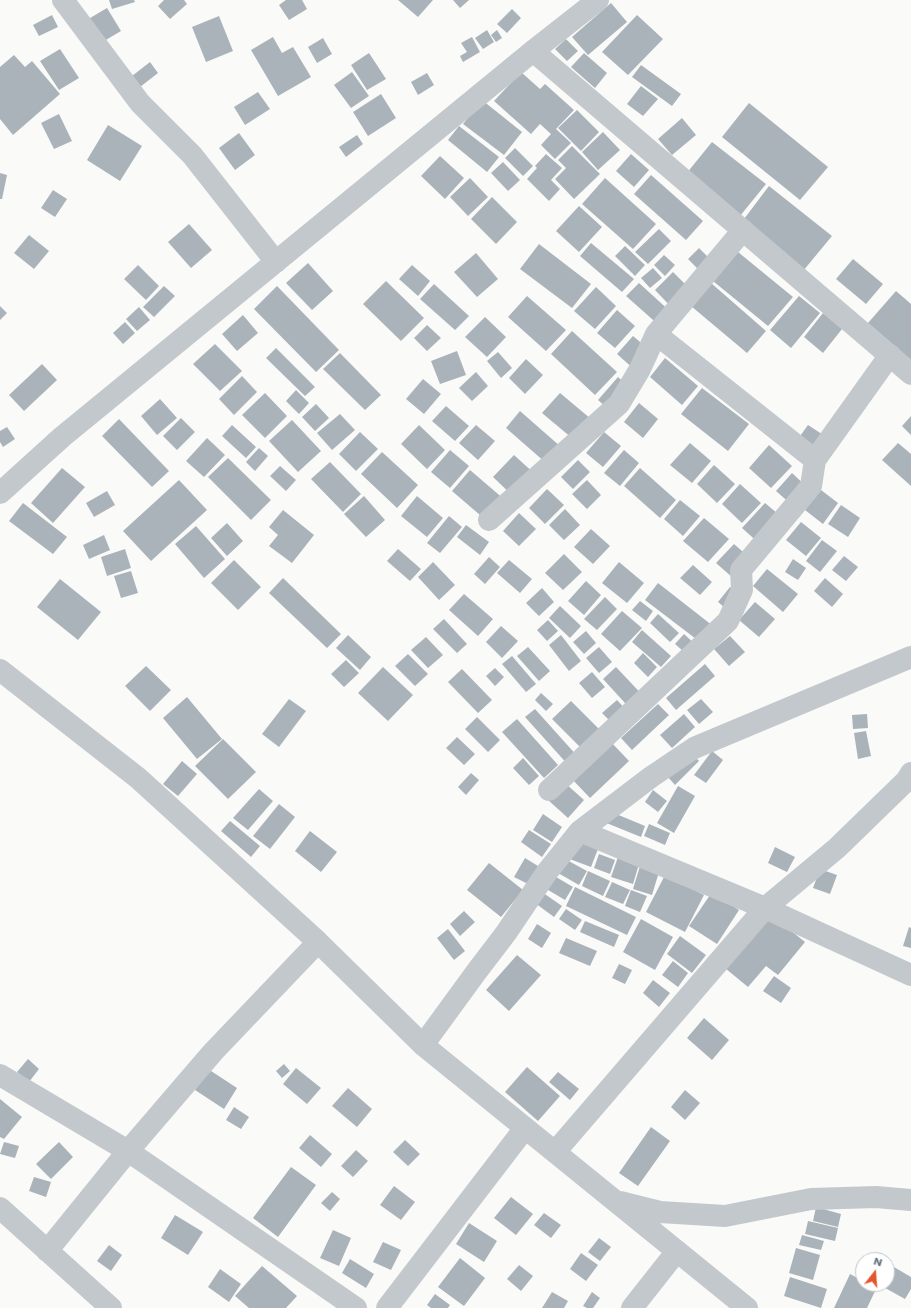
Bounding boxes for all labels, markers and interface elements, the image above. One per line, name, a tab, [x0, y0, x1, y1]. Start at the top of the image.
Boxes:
north arrow	[855, 1252, 895, 1292]
text: N	[872, 1253, 885, 1270]

